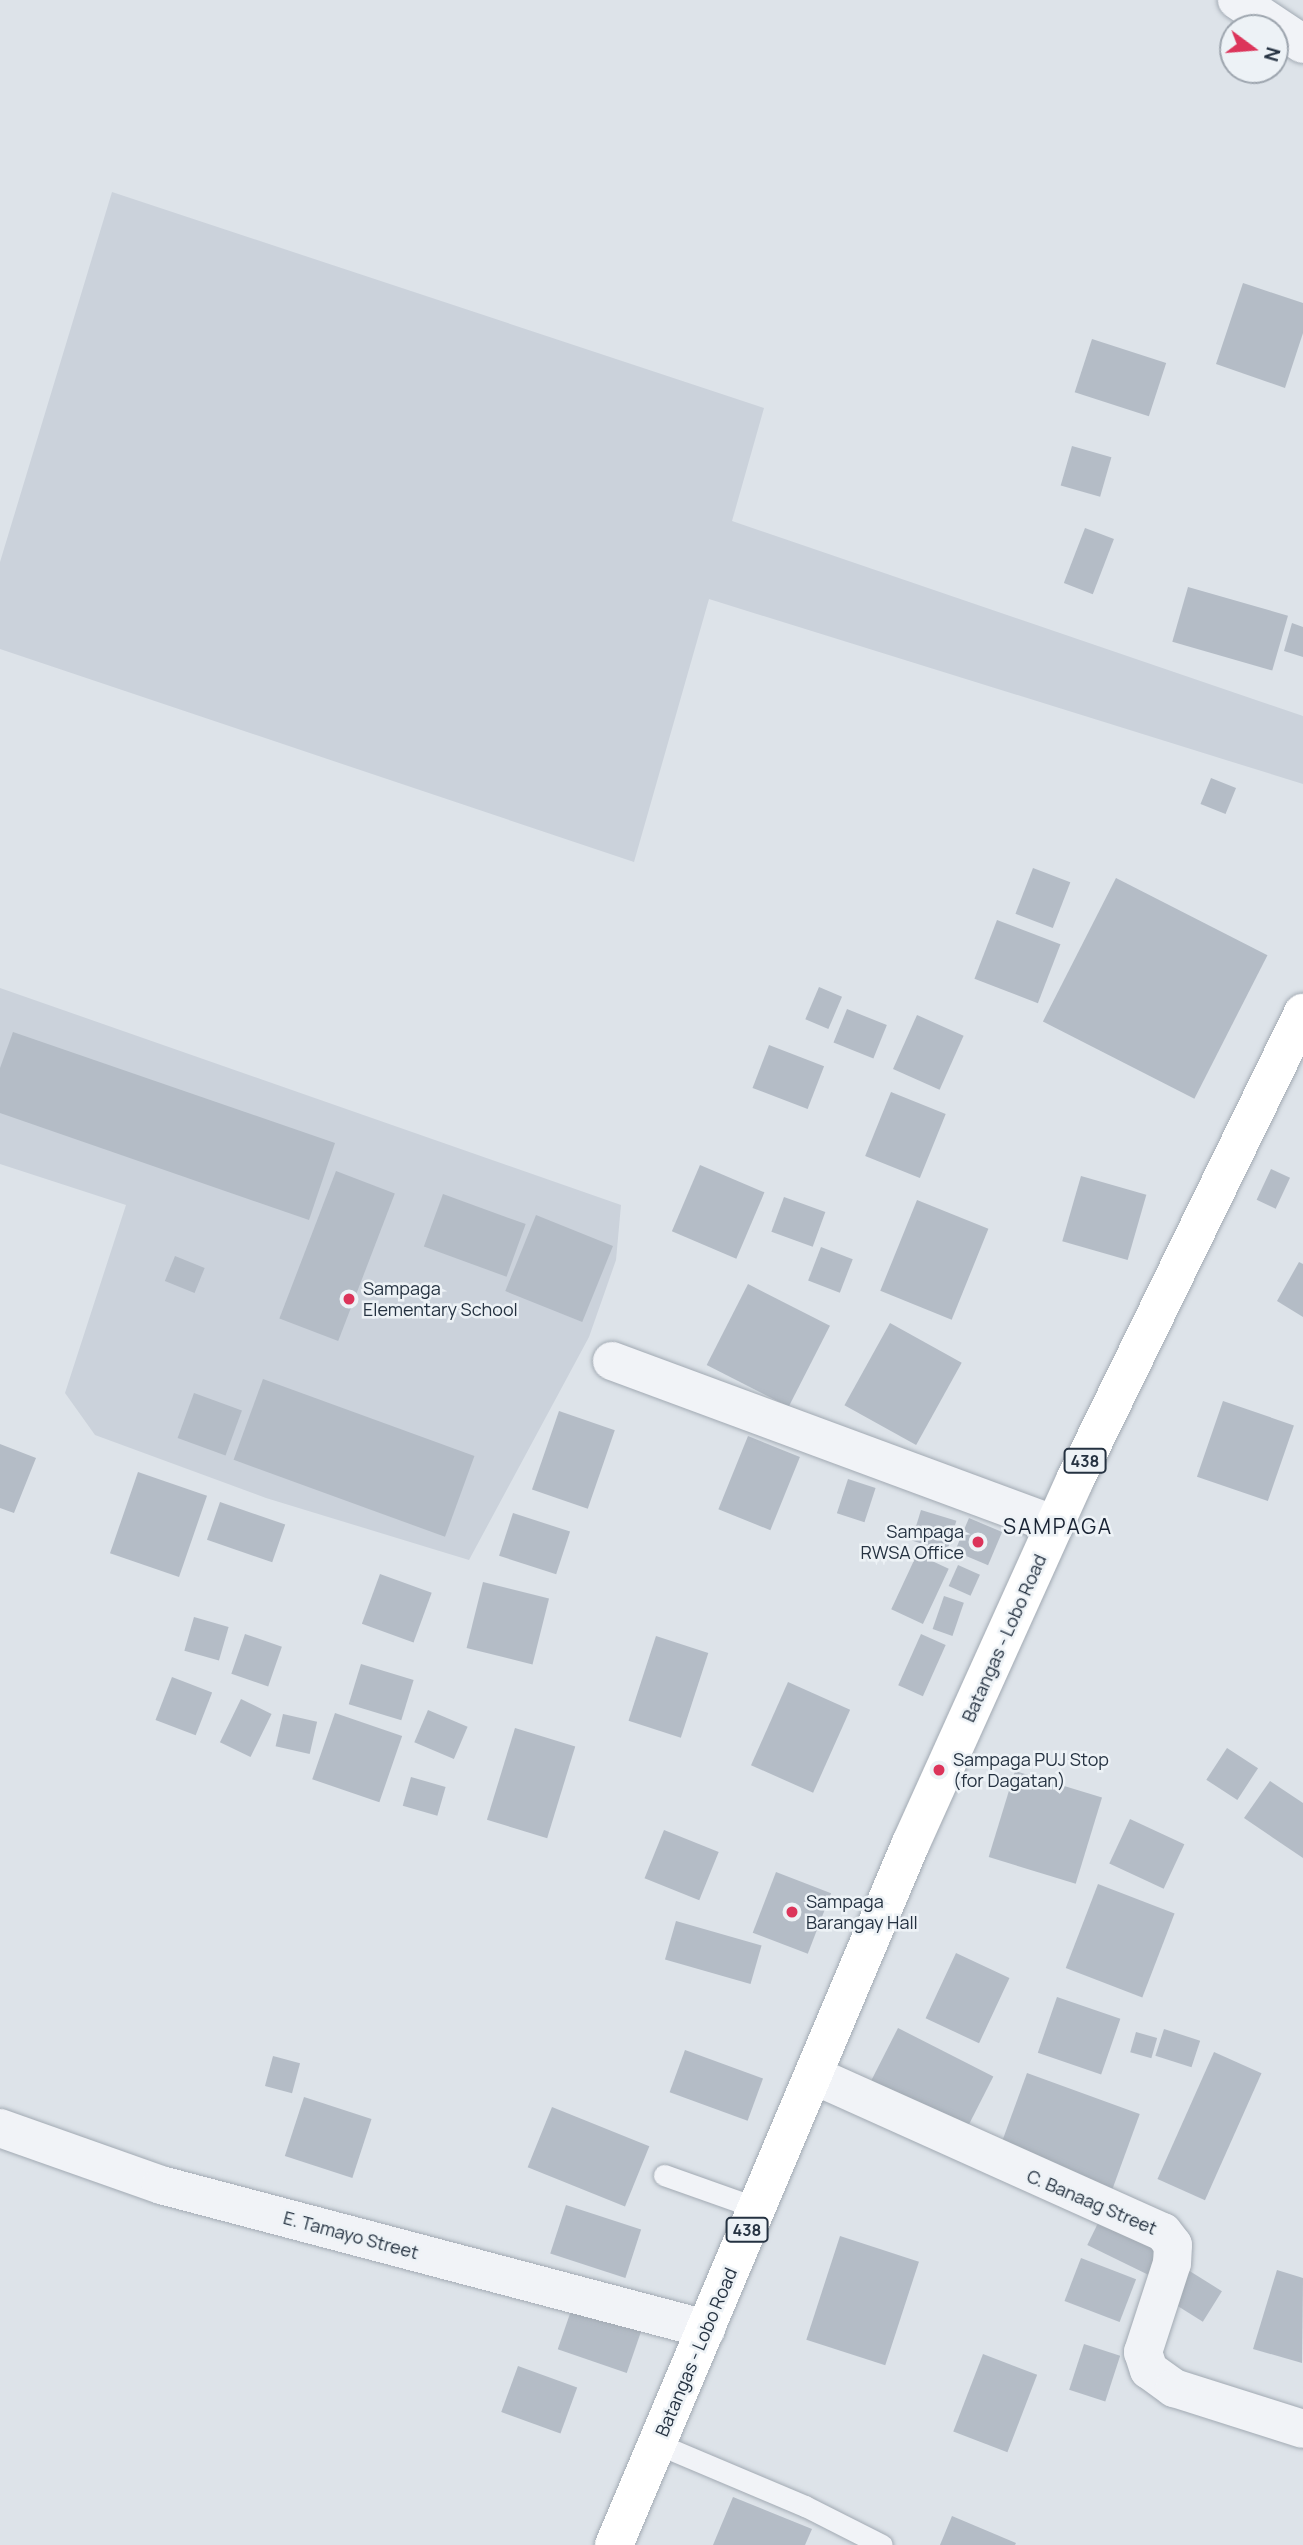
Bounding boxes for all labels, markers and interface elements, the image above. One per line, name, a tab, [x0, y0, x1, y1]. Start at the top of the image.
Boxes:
north arrow	[1219, 14, 1289, 84]
text: N	[1258, 44, 1287, 64]
place label: Sampaga Elementary School	[363, 1278, 518, 1320]
marker: Sampaga Elementary School	[341, 1291, 357, 1307]
road number: 438	[1062, 1448, 1108, 1474]
district label: SAMPAGA	[1004, 1513, 1112, 1539]
place label: Sampaga RWSA Office	[860, 1521, 964, 1564]
marker: Sampaga RWSA Office	[970, 1534, 986, 1550]
street label: Batangas - Lobo Road	[957, 1551, 1051, 1725]
place label: Sampaga PUJ Stop (for Dagatan)	[953, 1749, 1109, 1792]
marker: Sampaga PUJ Stop (for Dagatan)	[931, 1762, 947, 1778]
place label: Sampaga Barangay Hall	[806, 1891, 918, 1934]
marker: Sampaga Barangay Hall	[784, 1904, 800, 1920]
street label: C. Banaag Street	[1024, 2165, 1160, 2239]
street label: E. Tamayo Street	[281, 2207, 421, 2263]
road number: 438	[724, 2218, 770, 2242]
street label: Batangas - Lobo Road	[651, 2264, 741, 2440]

